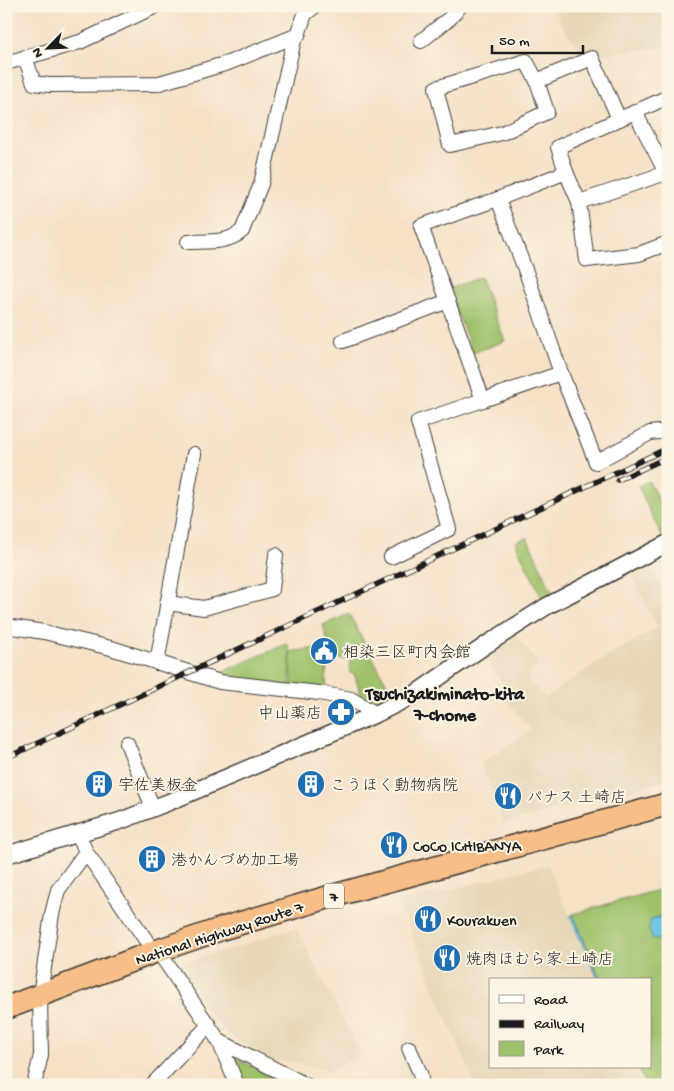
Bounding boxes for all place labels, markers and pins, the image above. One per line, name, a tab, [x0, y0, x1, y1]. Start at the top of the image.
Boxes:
public building icon: 相染三区町内会館	[309, 636, 339, 666]
place label: 相染三区町内会館	[343, 643, 471, 664]
pharmacy icon: 中山薬店	[326, 697, 356, 727]
place label: 中山薬店	[258, 705, 322, 725]
building icon: 宇佐美板金	[84, 769, 114, 799]
building icon: こうほく動物病院	[296, 769, 326, 799]
place label: 宇佐美板金	[118, 777, 198, 797]
place label: こうほく動物病院	[330, 777, 458, 797]
restaurant icon: パナス 土崎店	[493, 781, 523, 811]
place label: パナス 土崎店	[527, 789, 626, 809]
restaurant icon: CoCo ICHIBANYA	[379, 830, 409, 860]
place label: CoCo ICHIBANYA	[413, 839, 523, 858]
building icon: 港かんづめ加工場	[137, 844, 167, 874]
place label: 港かんづめ加工場	[171, 852, 299, 872]
restaurant icon: Kourakuen	[413, 904, 443, 934]
place label: Kourakuen	[447, 913, 517, 932]
restaurant icon: 焼肉ほむら家 土崎店	[432, 943, 462, 973]
place label: 焼肉ほむら家 土崎店	[466, 951, 614, 971]

